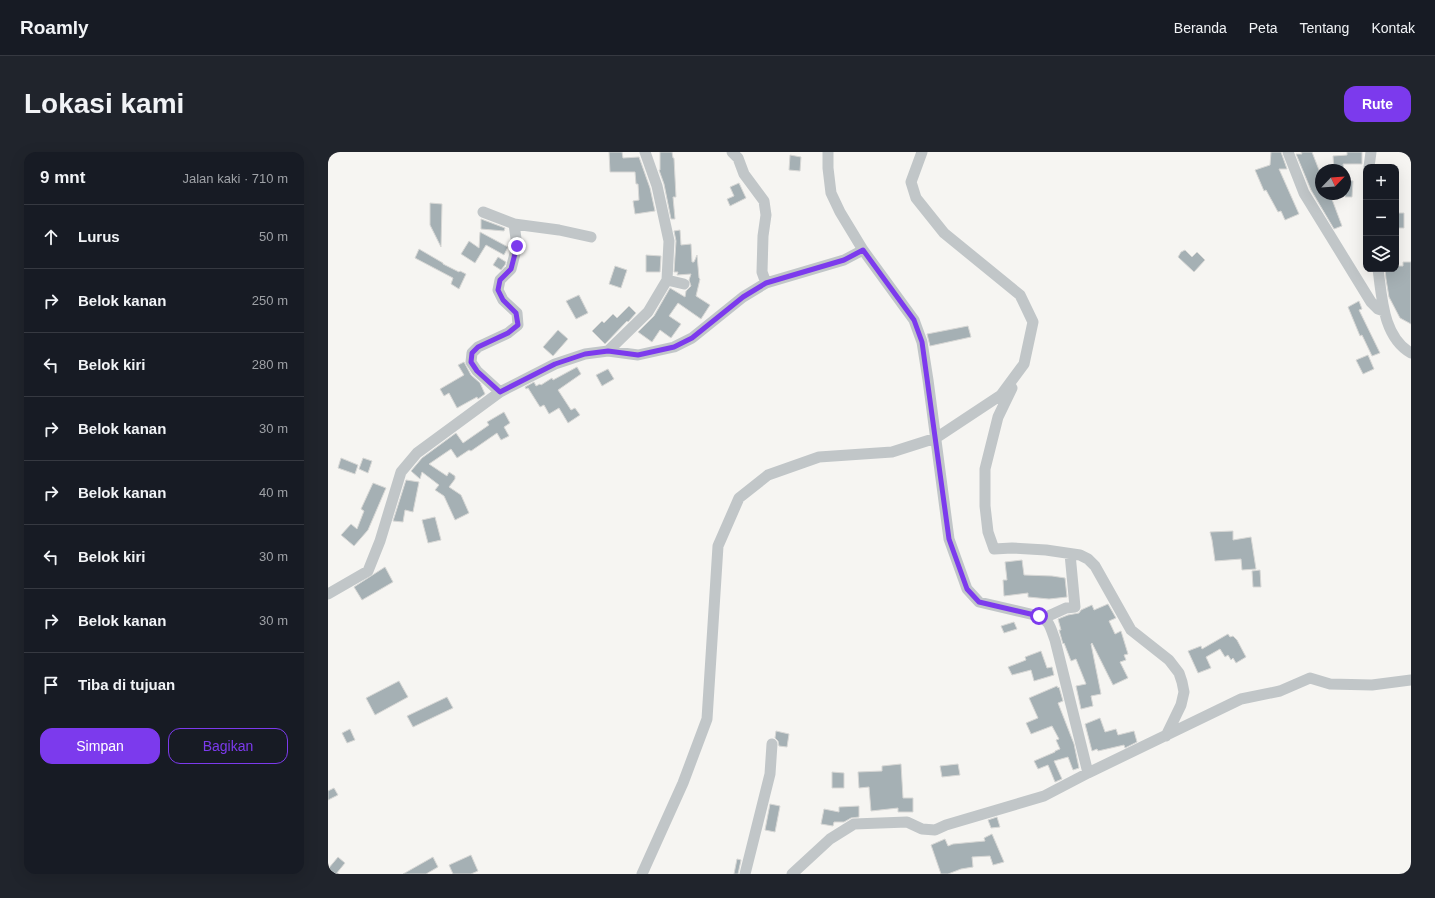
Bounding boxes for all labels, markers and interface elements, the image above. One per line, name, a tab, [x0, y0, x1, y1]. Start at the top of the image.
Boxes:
text: Roamly	[20, 17, 89, 38]
text: Beranda	[1174, 20, 1227, 36]
text: Peta	[1249, 20, 1278, 36]
text: Tentang	[1300, 20, 1349, 36]
text: Kontak	[1371, 20, 1415, 36]
button: Rute	[1344, 86, 1411, 122]
text: Lokasi kami	[24, 88, 184, 119]
north arrow	[1315, 164, 1351, 200]
map controls	[1363, 164, 1399, 272]
button: +	[1363, 164, 1399, 200]
text: 9 mnt	[40, 168, 85, 187]
text: Jalan kaki · 710 m	[183, 171, 288, 186]
button: −	[1363, 200, 1399, 236]
icon: ahead	[40, 226, 62, 248]
text: Lurus	[78, 228, 120, 245]
text: 50 m	[259, 229, 288, 244]
button: layers	[1363, 236, 1399, 272]
route end	[508, 237, 526, 255]
icon: right	[40, 290, 62, 312]
text: Belok kanan	[78, 292, 166, 309]
text: 250 m	[252, 293, 288, 308]
icon: left	[40, 354, 62, 376]
text: Belok kiri	[78, 356, 146, 373]
text: 280 m	[252, 357, 288, 372]
icon: right	[40, 418, 62, 440]
text: Belok kanan	[78, 420, 166, 437]
text: 30 m	[259, 421, 288, 436]
icon: right	[40, 482, 62, 504]
text: Belok kanan	[78, 484, 166, 501]
text: 40 m	[259, 485, 288, 500]
icon: left	[40, 546, 62, 568]
text: Belok kiri	[78, 548, 146, 565]
text: 30 m	[259, 549, 288, 564]
route start	[1030, 607, 1048, 625]
icon: right	[40, 610, 62, 632]
text: Belok kanan	[78, 612, 166, 629]
text: 30 m	[259, 613, 288, 628]
icon: arrive	[40, 674, 62, 696]
text: Tiba di tujuan	[78, 676, 175, 693]
button: Simpan	[40, 728, 160, 764]
button: Bagikan	[168, 728, 288, 764]

